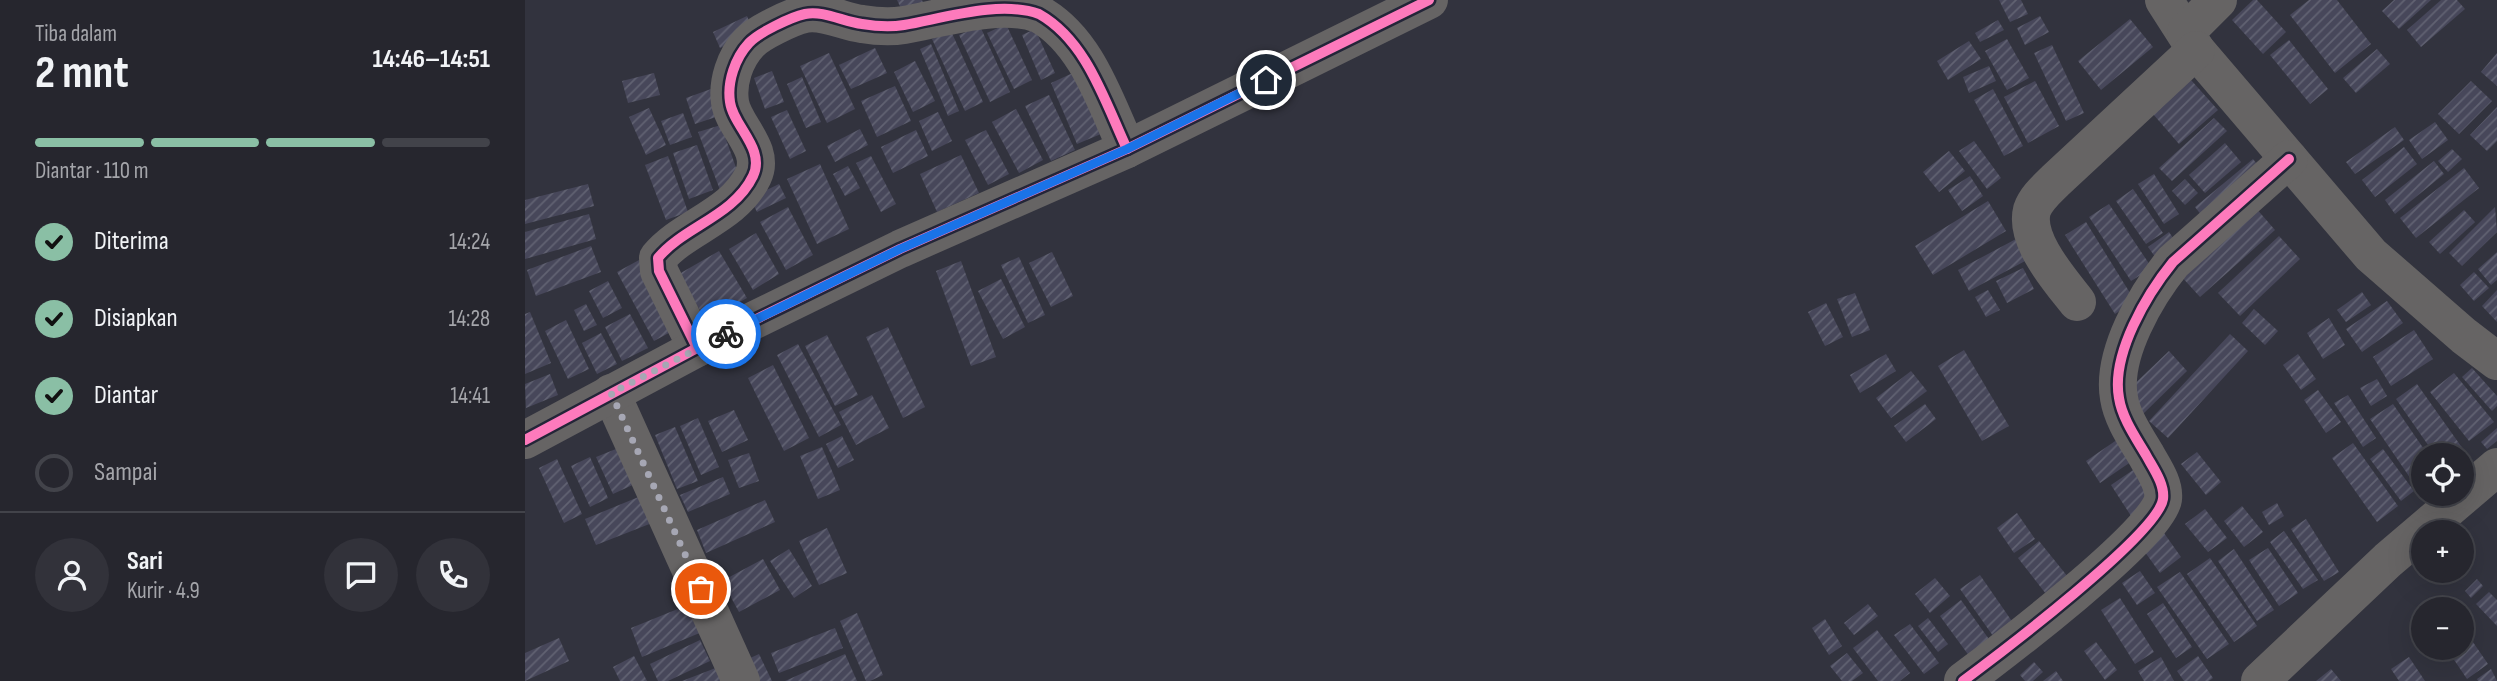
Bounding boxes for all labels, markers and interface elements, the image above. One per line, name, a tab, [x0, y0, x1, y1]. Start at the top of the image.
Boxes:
text: Tiba dalam	[35, 20, 117, 48]
text: 14:46–14:51	[372, 44, 490, 75]
text: 2 mnt	[35, 46, 129, 101]
pin	[1236, 50, 1296, 110]
icon: home	[1247, 61, 1285, 99]
text: Diantar · 110 m	[35, 157, 148, 185]
icon: check	[35, 223, 73, 261]
text: Diterima	[94, 226, 169, 257]
text: 14:24	[449, 228, 490, 256]
courier	[691, 299, 761, 369]
icon: check	[35, 300, 73, 338]
text: Disiapkan	[94, 303, 178, 334]
text: 14:28	[448, 305, 490, 333]
icon: bike	[707, 315, 745, 353]
icon: check	[35, 377, 73, 415]
text: Diantar	[94, 380, 158, 411]
text: 14:41	[450, 382, 490, 410]
map controls	[2411, 443, 2474, 660]
button: locate	[2411, 443, 2474, 506]
text: Sampai	[94, 457, 157, 488]
button: +	[2411, 520, 2474, 583]
button: person	[35, 538, 109, 612]
button: chat	[324, 538, 398, 612]
button: phone	[416, 538, 490, 612]
text: Sari	[127, 546, 163, 577]
pin	[671, 559, 731, 619]
icon: bag	[682, 570, 720, 608]
text: Kurir · 4.9	[127, 577, 200, 605]
button: −	[2411, 597, 2474, 660]

